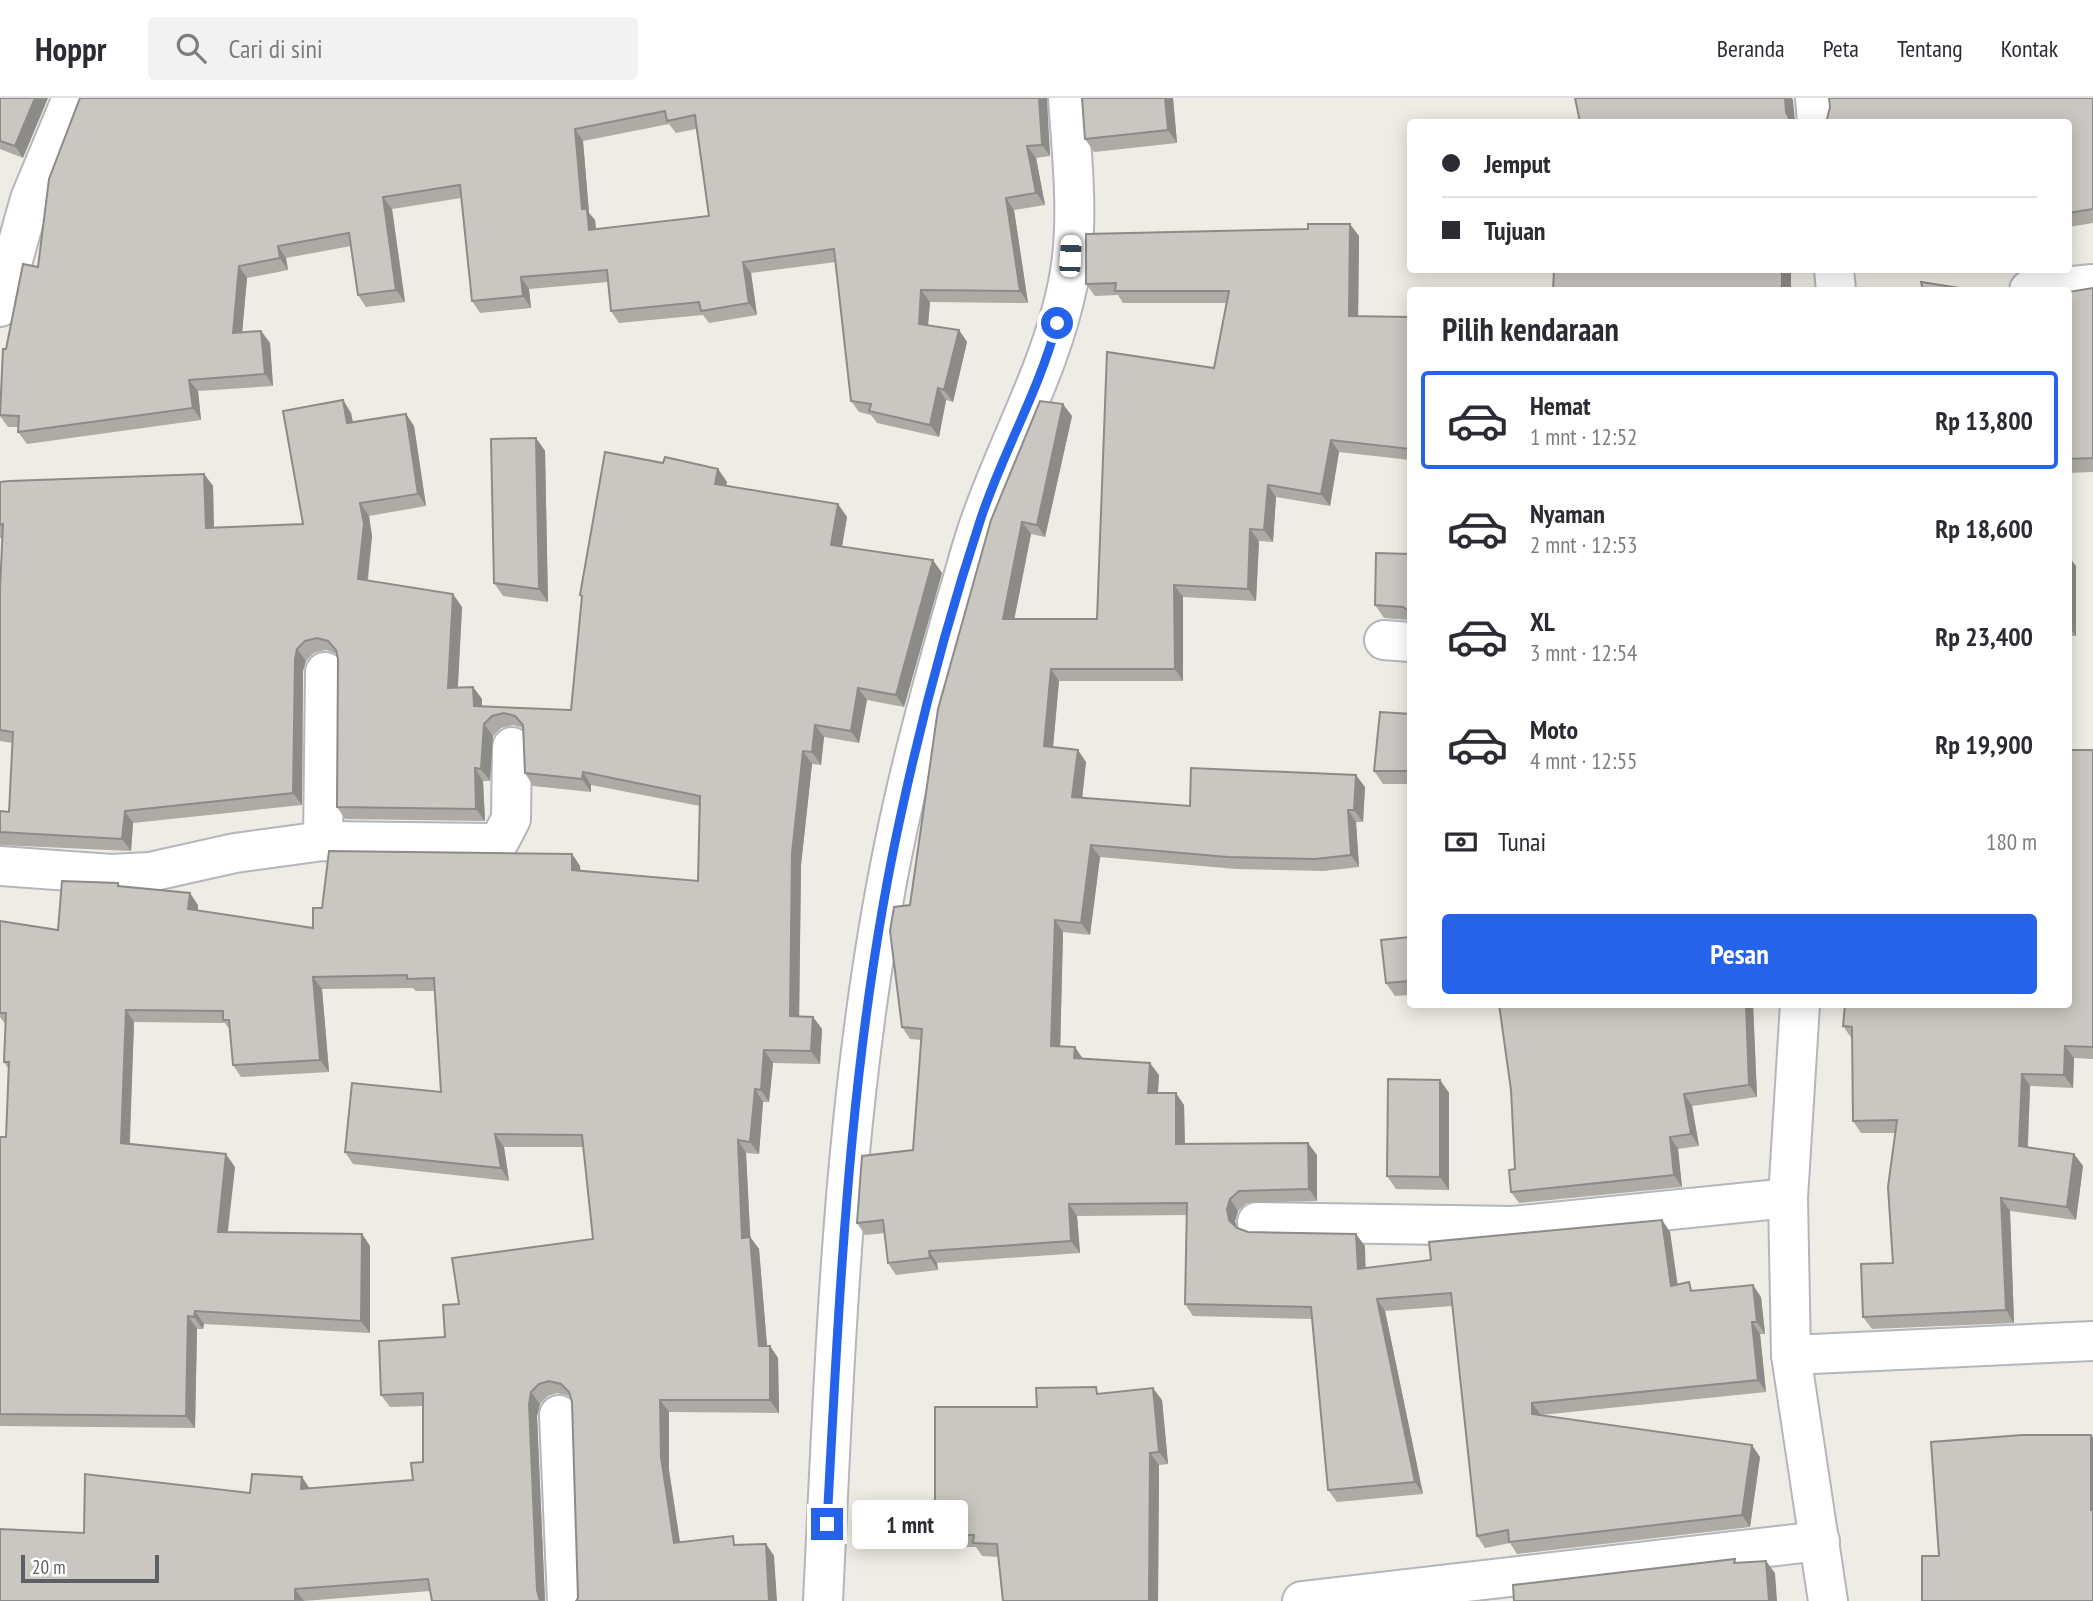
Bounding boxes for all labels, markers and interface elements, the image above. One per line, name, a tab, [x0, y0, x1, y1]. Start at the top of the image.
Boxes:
search box	[148, 17, 638, 80]
text: Hoppr	[35, 27, 106, 70]
icon: search	[172, 29, 210, 67]
text: Cari di sini	[228, 32, 323, 65]
text: Beranda	[1717, 33, 1785, 64]
text: Peta	[1823, 33, 1859, 64]
text: Tentang	[1897, 33, 1963, 64]
text: Kontak	[2001, 33, 2058, 64]
text: Jemput	[1484, 147, 1551, 180]
text: Tujuan	[1484, 214, 1546, 247]
car	[1059, 234, 1082, 278]
route start	[1041, 307, 1073, 339]
text: Pilih kendaraan	[1442, 308, 1619, 350]
icon: car	[1446, 389, 1509, 452]
text: Hemat	[1530, 389, 1591, 422]
text: Rp 13,800	[1935, 404, 2033, 437]
text: 1 mnt · 12:52	[1530, 422, 1637, 451]
icon: car	[1446, 497, 1509, 560]
text: Nyaman	[1530, 497, 1605, 530]
text: Rp 18,600	[1935, 512, 2033, 545]
text: 2 mnt · 12:53	[1530, 530, 1637, 559]
icon: car	[1446, 605, 1509, 668]
text: XL	[1530, 605, 1555, 638]
text: Rp 23,400	[1935, 620, 2033, 653]
text: 3 mnt · 12:54	[1530, 638, 1637, 667]
icon: car	[1446, 713, 1509, 776]
text: Moto	[1530, 713, 1578, 746]
text: Rp 19,900	[1935, 728, 2033, 761]
text: 4 mnt · 12:55	[1530, 746, 1637, 775]
icon: cash	[1442, 823, 1480, 861]
text: Tunai	[1498, 825, 1546, 858]
text: 180 m	[1986, 827, 2037, 856]
button: Pesan	[1442, 914, 2037, 994]
callout: 1 mnt	[852, 1500, 967, 1548]
route end	[811, 1508, 843, 1540]
text: 1 mnt	[886, 1510, 934, 1539]
scale bar	[21, 1552, 159, 1584]
text: 20 m	[32, 1555, 66, 1579]

